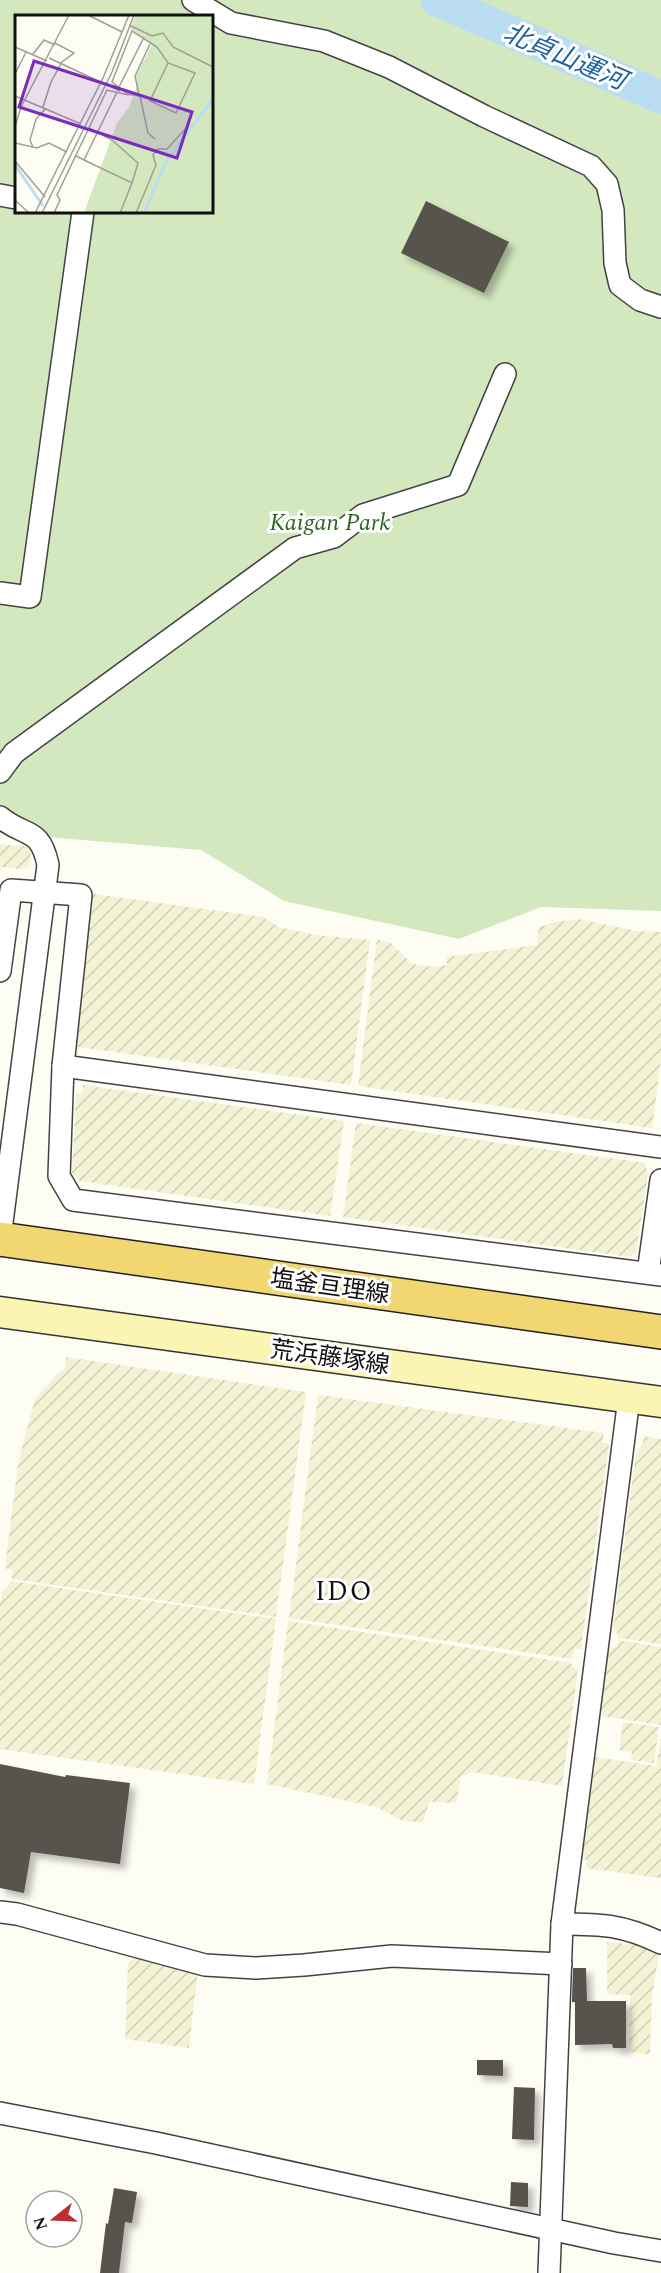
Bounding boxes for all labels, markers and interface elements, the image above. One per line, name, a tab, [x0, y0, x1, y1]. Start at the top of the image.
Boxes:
water label: 北貞山運河	[497, 13, 637, 103]
inset map	[15, 15, 213, 213]
park label: Kaigan Park	[269, 505, 391, 541]
street label: 塩釜亘理線	[268, 1261, 392, 1313]
street label: 荒浜藤塚線	[268, 1332, 392, 1384]
district label: IDO	[315, 1571, 373, 1613]
north arrow	[24, 2189, 84, 2249]
text: N	[27, 2213, 54, 2233]

